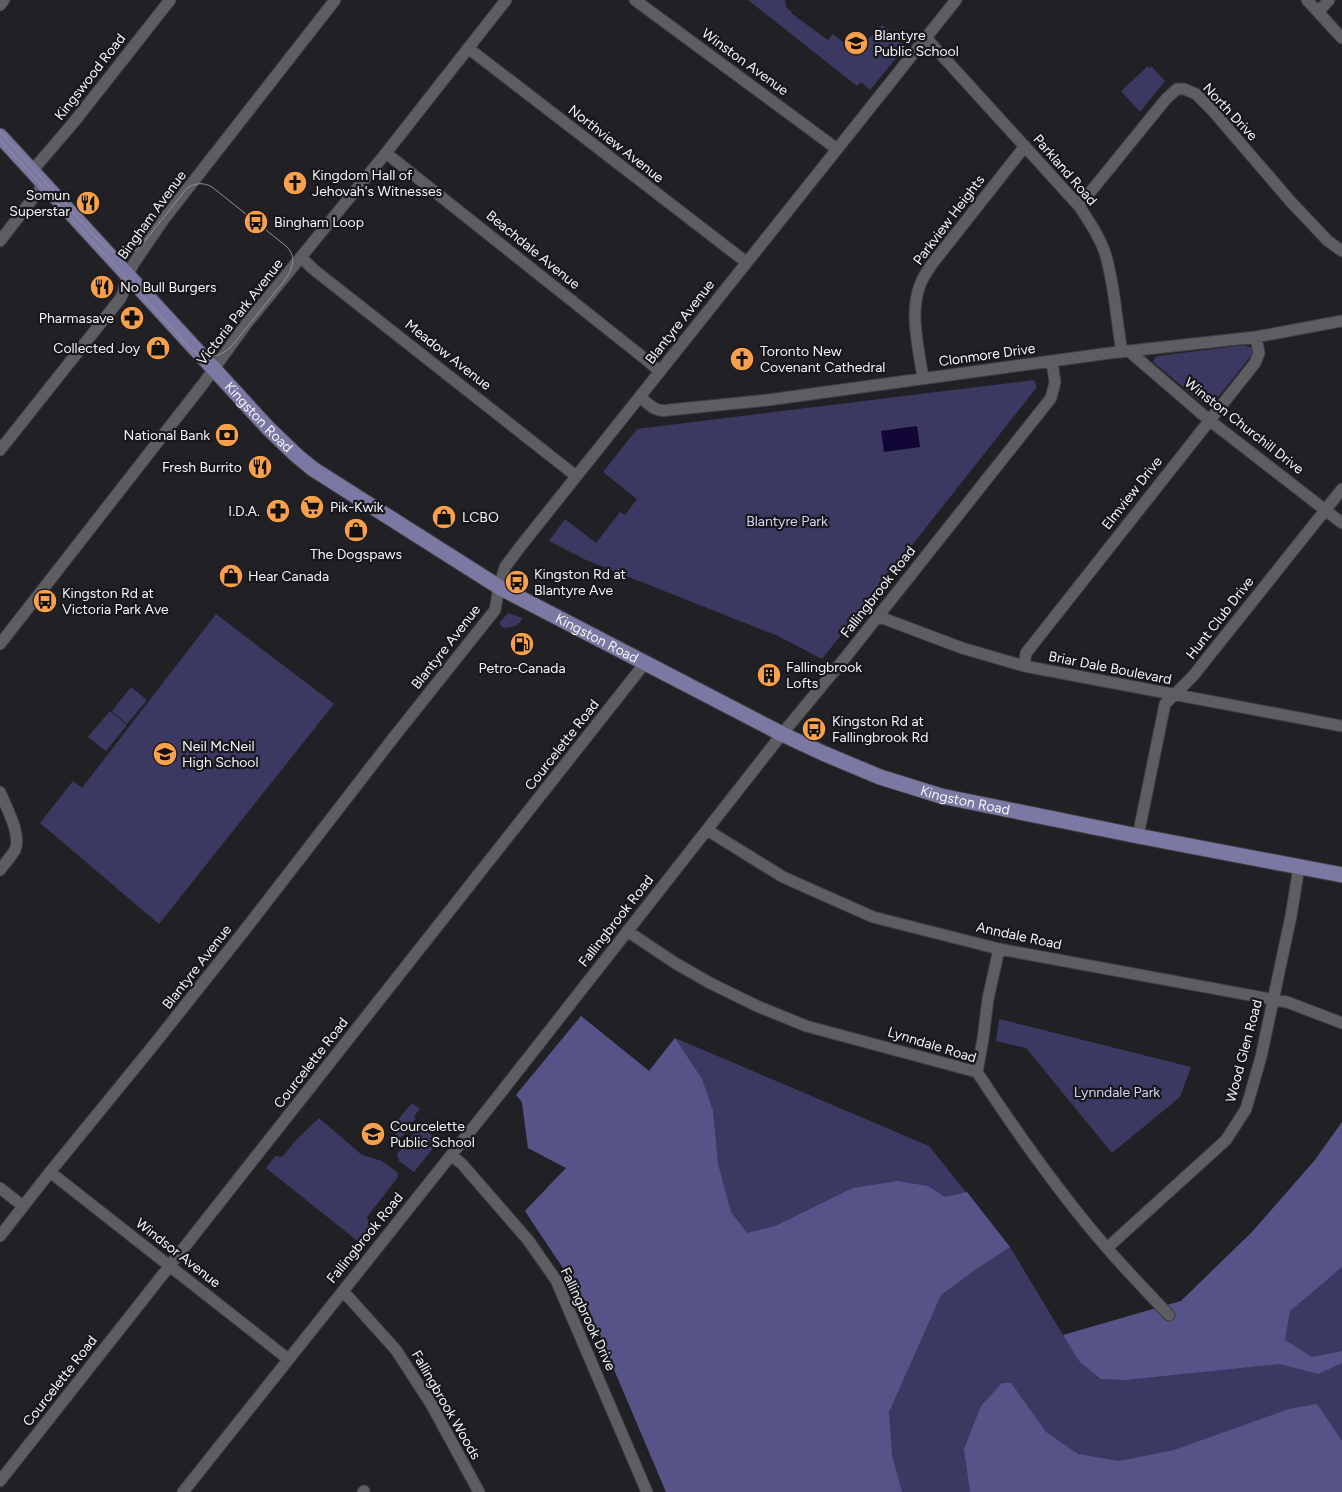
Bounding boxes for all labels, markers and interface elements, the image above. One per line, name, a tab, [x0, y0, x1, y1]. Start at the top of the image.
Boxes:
street label: Winston Avenue	[698, 25, 792, 99]
place label: Blantyre Public School	[874, 27, 959, 60]
street label: Kingswood Road	[51, 30, 129, 124]
school or university icon: Blantyre Public School	[843, 30, 869, 56]
street label: North Drive	[1199, 80, 1261, 145]
street label: Northview Avenue	[565, 101, 667, 187]
street label: Parkland Road	[1030, 131, 1100, 209]
street label: Bingham Avenue	[114, 167, 190, 263]
place label: Kingdom Hall of Jehovah's Witnesses	[312, 167, 442, 200]
church icon: Kingdom Hall of Jehovah's Witnesses	[282, 170, 308, 196]
street label: Parkview Heights	[910, 172, 988, 268]
place label: Somun Superstar	[9, 187, 70, 220]
restaurant icon: Somun Superstar	[75, 190, 101, 216]
street label: Beachdale Avenue	[483, 207, 584, 293]
bus stop icon: Bingham Loop	[243, 209, 269, 235]
place label: Bingham Loop	[274, 214, 364, 231]
street label: Victoria Park Avenue	[193, 255, 287, 368]
restaurant icon: No Bull Burgers	[89, 274, 115, 300]
street label: Blantyre Avenue	[642, 276, 718, 368]
place label: No Bull Burgers	[120, 279, 217, 296]
pharmacy icon: Pharmasave	[119, 305, 145, 331]
place label: Pharmasave	[39, 310, 114, 327]
street label: Meadow Avenue	[402, 316, 495, 394]
shop icon: Collected Joy	[145, 335, 171, 361]
place label: Collected Joy	[53, 340, 141, 357]
street label: Clonmore Drive	[938, 340, 1037, 370]
place label: Toronto New Covenant Cathedral	[760, 343, 885, 376]
church icon: Toronto New Covenant Cathedral	[729, 346, 755, 372]
street label: Winston Churchill Drive	[1181, 374, 1307, 478]
street label: Kingston Road	[221, 378, 296, 456]
bank icon: National Bank	[214, 422, 240, 448]
place label: National Bank	[124, 427, 210, 444]
street label: Elmview Drive	[1098, 453, 1166, 533]
restaurant icon: Fresh Burrito	[247, 454, 273, 480]
place label: Fresh Burrito	[162, 459, 242, 476]
supermarket icon: Pik-Kwik	[299, 494, 325, 520]
pharmacy icon: I.D.A.	[265, 498, 291, 524]
place label: Pik-Kwik	[330, 499, 384, 516]
place label: I.D.A.	[228, 503, 260, 520]
shop icon: LCBO	[431, 504, 457, 530]
place label: LCBO	[462, 509, 499, 526]
park label: Blantyre Park	[746, 513, 828, 530]
shop icon: The Dogspaws	[343, 517, 369, 543]
street label: Fallingbrook Road	[837, 543, 919, 641]
place label: The Dogspaws	[310, 546, 402, 563]
shop icon: Hear Canada	[218, 563, 244, 589]
place label: Kingston Rd at Blantyre Ave	[534, 566, 626, 599]
place label: Hear Canada	[248, 568, 329, 585]
bus stop icon: Kingston Rd at Blantyre Ave	[504, 569, 530, 595]
street label: Hunt Club Drive	[1183, 573, 1258, 663]
place label: Kingston Rd at Victoria Park Ave	[62, 585, 169, 618]
bus stop icon: Kingston Rd at Victoria Park Ave	[32, 588, 58, 614]
street label: Blantyre Avenue	[408, 601, 484, 693]
street label: Kingston Road	[553, 609, 641, 667]
fuel station icon: Petro-Canada	[509, 631, 535, 657]
street label: Briar Dale Boulevard	[1047, 648, 1173, 688]
place label: Fallingbrook Lofts	[786, 659, 862, 692]
place label: Petro-Canada	[478, 660, 566, 677]
building icon: Fallingbrook Lofts	[756, 662, 782, 688]
street label: Courcelette Road	[521, 696, 603, 794]
place label: Kingston Rd at Fallingbrook Rd	[832, 713, 929, 746]
bus stop icon: Kingston Rd at Fallingbrook Rd	[801, 716, 827, 742]
place label: Neil McNeil High School	[182, 738, 259, 771]
school or university icon: Neil McNeil High School	[152, 741, 178, 767]
street label: Kingston Road	[918, 782, 1012, 818]
street label: Fallingbrook Road	[575, 872, 657, 970]
street label: Anndale Road	[975, 919, 1063, 953]
street label: Blantyre Avenue	[159, 921, 235, 1013]
street label: Wood Glen Road	[1222, 998, 1266, 1104]
street label: Courcelette Road	[270, 1014, 352, 1112]
street label: Lynndale Road	[886, 1023, 978, 1067]
park label: Lynndale Park	[1074, 1084, 1160, 1101]
place label: Courcelette Public School	[390, 1118, 475, 1151]
school or university icon: Courcelette Public School	[360, 1121, 386, 1147]
street label: Fallingbrook Road	[323, 1189, 407, 1287]
street label: Windsor Avenue	[132, 1215, 224, 1292]
street label: Fallingbrook Drive	[557, 1265, 619, 1374]
street label: Courcelette Road	[19, 1332, 101, 1430]
street label: Fallingbrook Woods	[408, 1347, 484, 1463]

